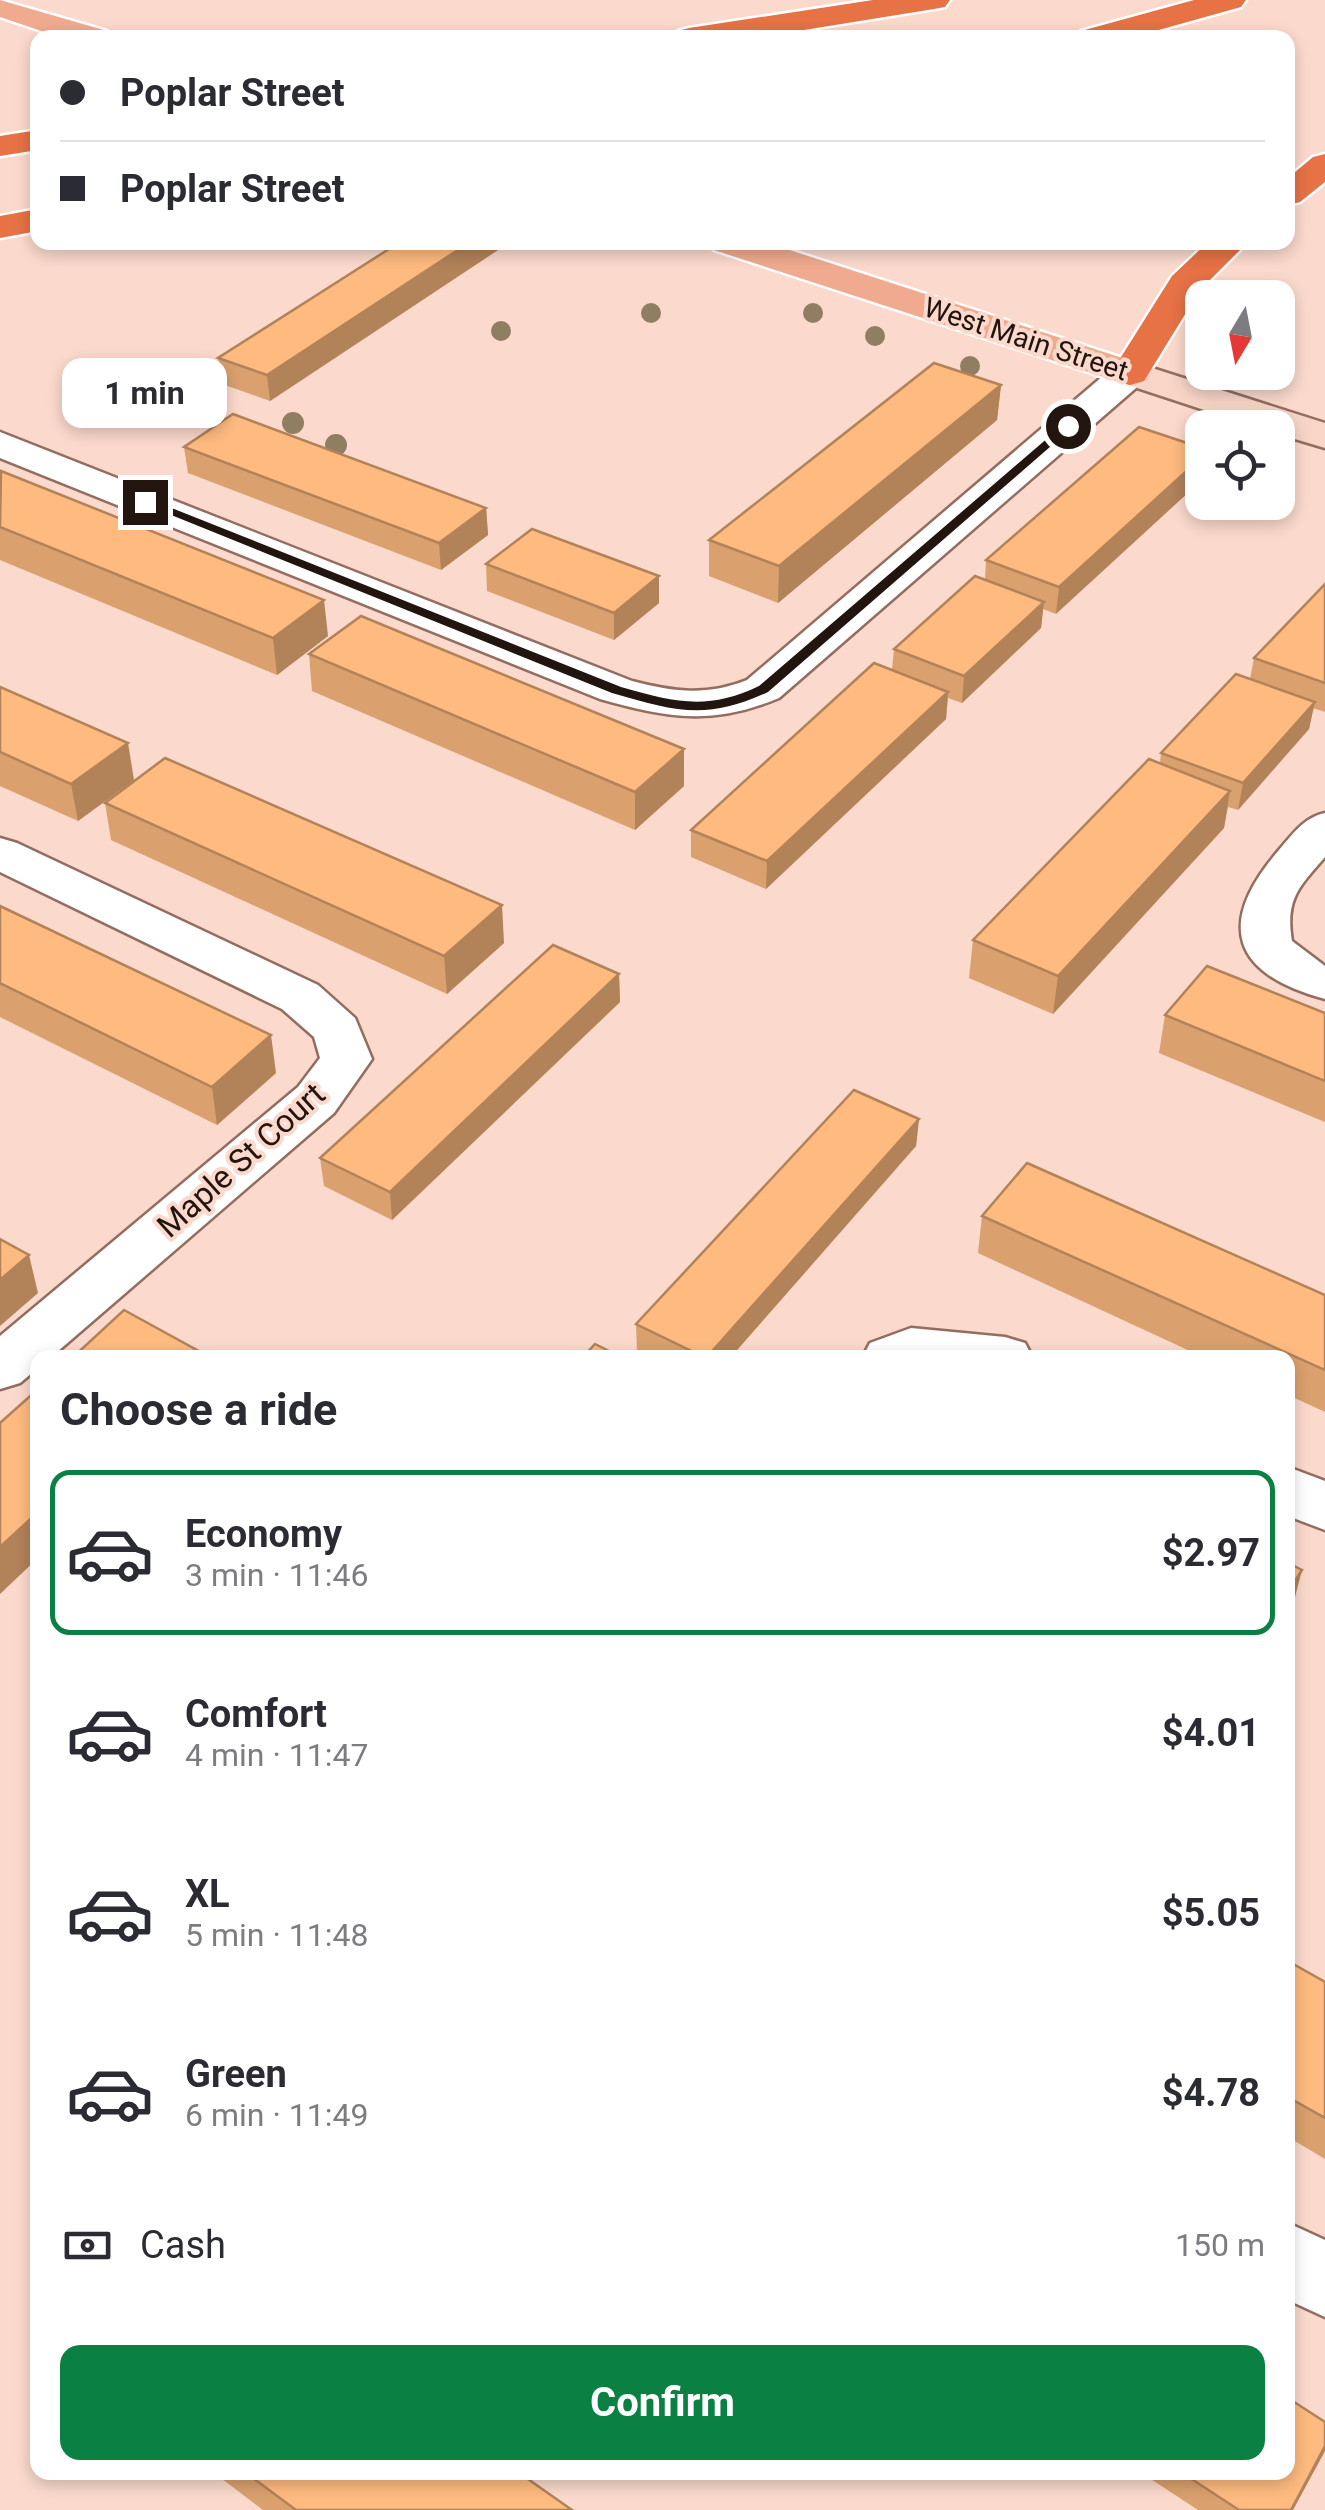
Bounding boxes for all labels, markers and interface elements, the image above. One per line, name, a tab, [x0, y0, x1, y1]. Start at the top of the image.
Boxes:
text: Poplar Street	[120, 71, 345, 115]
text: Poplar Street	[120, 167, 345, 211]
north arrow	[1185, 280, 1295, 390]
map controls	[1185, 280, 1295, 520]
street label: West Main Street	[920, 290, 1132, 388]
callout: 1 min	[62, 357, 228, 427]
text: 1 min	[104, 374, 185, 412]
route start	[1046, 404, 1091, 449]
button: locate	[1185, 410, 1295, 520]
route end	[123, 480, 168, 525]
street label: Maple St Court	[149, 1075, 333, 1245]
text: Choose a ride	[60, 1383, 337, 1436]
icon: car	[65, 1508, 155, 1598]
text: Economy	[185, 1512, 342, 1556]
text: $2.97	[1162, 1531, 1260, 1575]
text: 3 min · 11:46	[185, 1556, 368, 1594]
icon: car	[65, 1688, 155, 1778]
text: Comfort	[185, 1692, 327, 1736]
text: $4.01	[1162, 1711, 1260, 1755]
text: 4 min · 11:47	[185, 1736, 368, 1774]
icon: car	[65, 1868, 155, 1958]
text: XL	[185, 1872, 230, 1916]
text: $5.05	[1162, 1891, 1260, 1935]
text: 5 min · 11:48	[185, 1916, 368, 1954]
icon: car	[65, 2048, 155, 2138]
text: Green	[185, 2052, 287, 2096]
text: $4.78	[1162, 2071, 1260, 2115]
text: 6 min · 11:49	[185, 2096, 368, 2134]
icon: cash	[60, 2218, 115, 2273]
text: Cash	[140, 2223, 226, 2267]
text: 150 m	[1175, 2226, 1265, 2264]
button: Confirm	[60, 2345, 1265, 2460]

